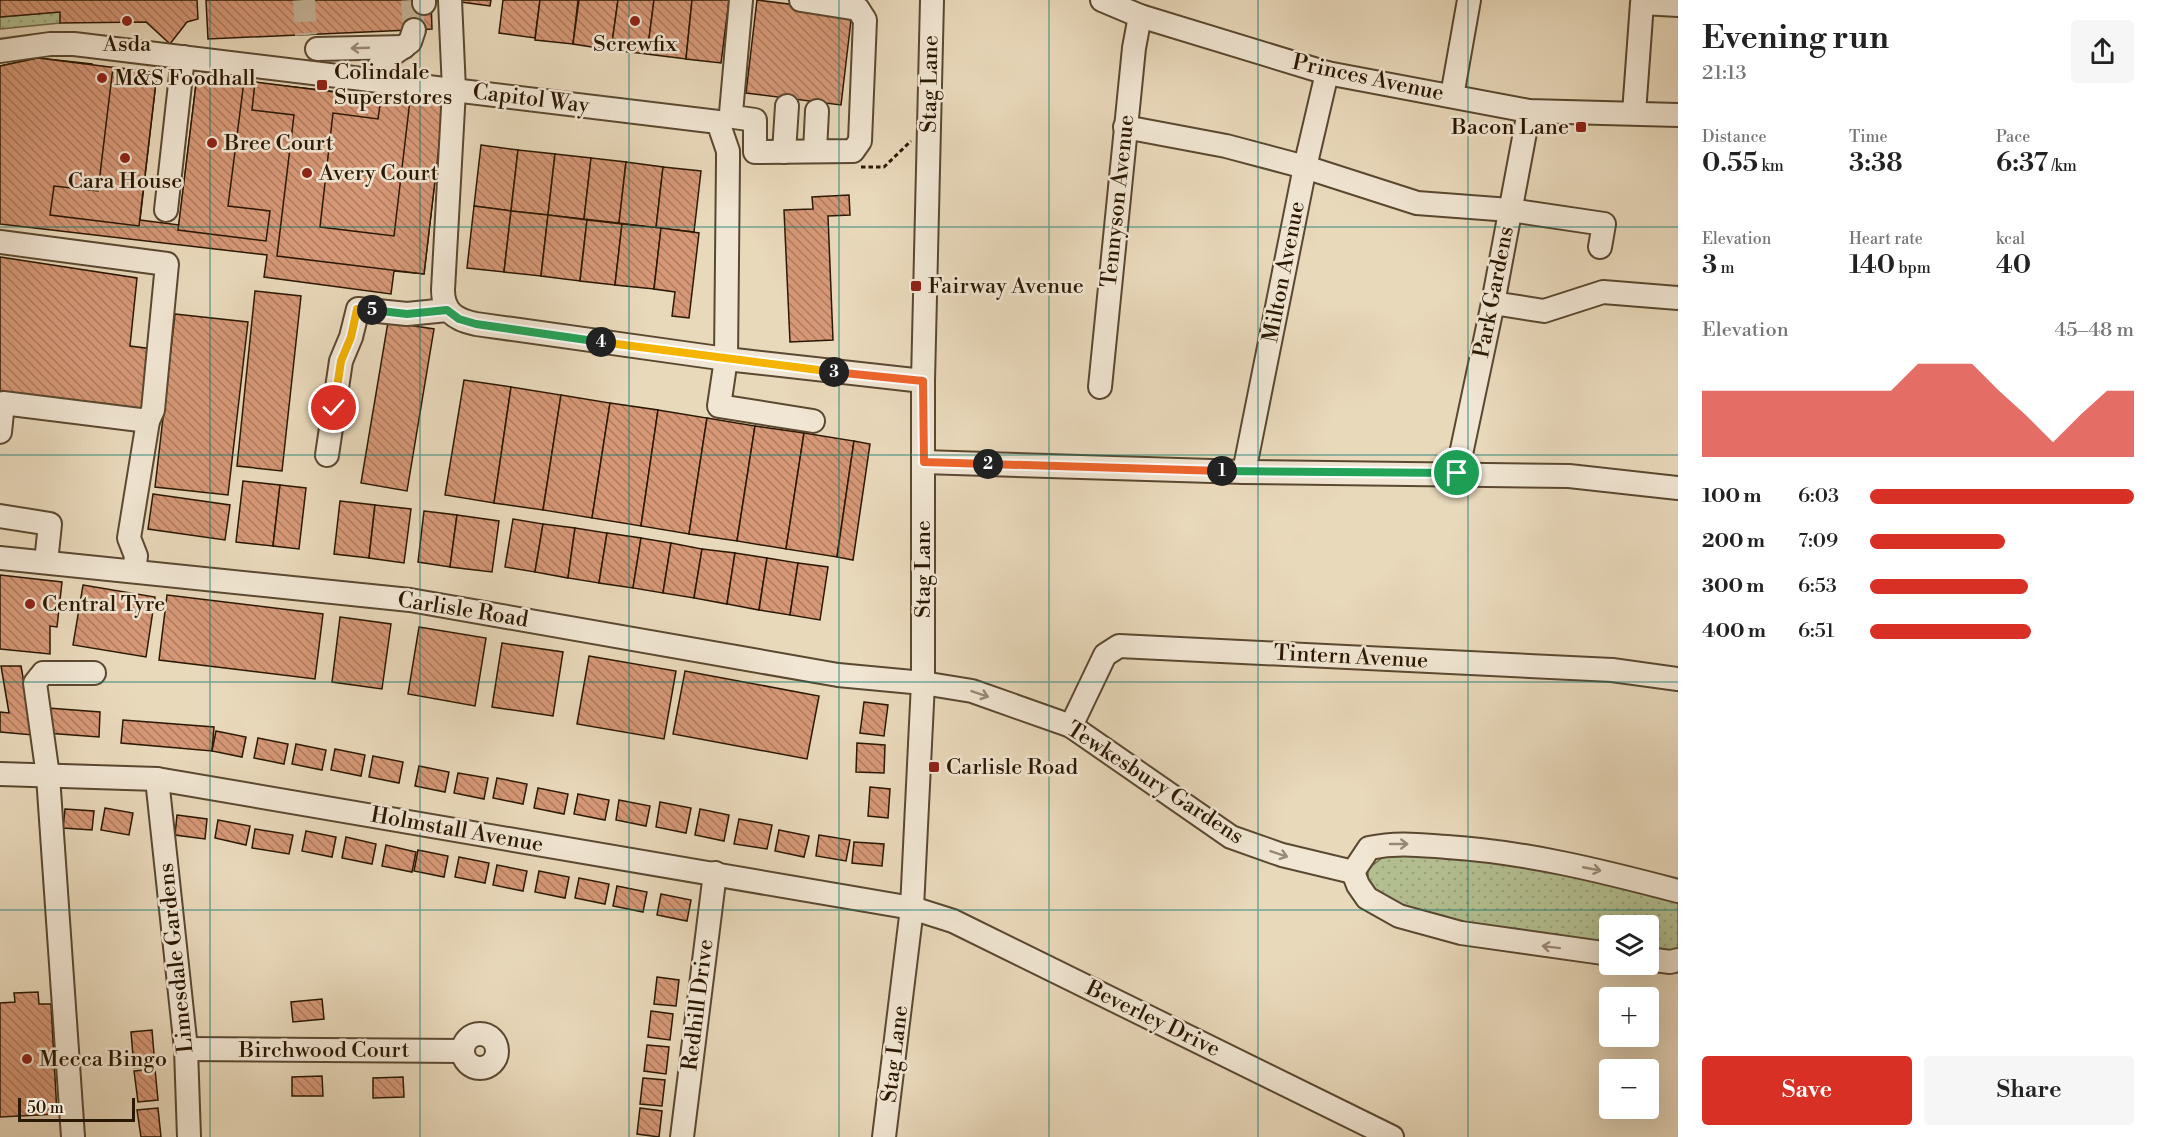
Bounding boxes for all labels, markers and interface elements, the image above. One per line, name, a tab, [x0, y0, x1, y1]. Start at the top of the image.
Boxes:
marker: Asda	[120, 14, 134, 28]
marker: Screwfix	[628, 14, 642, 28]
text: Evening run	[1702, 18, 1889, 59]
button: share	[2071, 20, 2134, 83]
place label: Asda	[102, 31, 152, 58]
place label: Screwfix	[593, 31, 678, 58]
street label: Stag Lane	[916, 35, 944, 133]
one-way arrow	[351, 42, 371, 54]
street label: Princes Avenue	[1290, 49, 1446, 107]
place label: Colindale Superstores	[334, 59, 452, 111]
text: 21:13	[1702, 61, 1746, 86]
place label: M&S Foodhall	[114, 65, 256, 92]
marker: M&S Foodhall	[95, 71, 109, 85]
marker: Colindale Superstores	[315, 78, 329, 92]
street label: Capitol Way	[471, 78, 591, 120]
street label: Tennyson Avenue	[1096, 113, 1140, 289]
place label: Bacon Lane	[1450, 114, 1569, 141]
marker: Bacon Lane	[1574, 120, 1588, 134]
text: Distance	[1702, 127, 1767, 147]
text: Time	[1849, 127, 1888, 147]
text: Pace	[1996, 127, 2030, 147]
place label: Bree Court	[223, 130, 334, 157]
marker: Bree Court	[205, 136, 219, 150]
text: 0.55	[1702, 147, 1758, 179]
text: 3:38	[1849, 147, 1902, 179]
text: 6:37	[1996, 147, 2048, 179]
marker: Cara House	[118, 151, 132, 165]
text: km	[1758, 156, 1784, 176]
text: /km	[2048, 156, 2077, 176]
place label: Avery Court	[318, 160, 438, 187]
marker: Avery Court	[300, 166, 314, 180]
place label: Cara House	[68, 168, 182, 195]
street label: Milton Avenue	[1257, 199, 1311, 345]
street label: Park Gardens	[1468, 224, 1520, 360]
text: Elevation	[1702, 229, 1771, 249]
text: Heart rate	[1849, 229, 1923, 249]
text: kcal	[1996, 229, 2025, 249]
text: 3	[1702, 249, 1717, 281]
text: 140	[1849, 249, 1895, 281]
text: 40	[1996, 249, 2031, 281]
text: m	[1717, 258, 1735, 278]
text: bpm	[1895, 258, 1931, 278]
place label: Fairway Avenue	[928, 273, 1084, 300]
marker: Fairway Avenue	[909, 279, 923, 293]
pin: 5	[357, 295, 387, 325]
text: 5	[367, 300, 377, 320]
text: Elevation	[1702, 318, 1789, 343]
text: 45–48 m	[2055, 318, 2134, 343]
pin: 4	[586, 327, 616, 357]
text: 4	[596, 332, 606, 352]
pin: 3	[819, 357, 849, 387]
text: 3	[829, 362, 839, 382]
pin	[308, 382, 359, 433]
icon: check	[317, 391, 350, 424]
pin	[1431, 447, 1482, 498]
pin: 2	[973, 449, 1003, 479]
text: 2	[983, 454, 993, 474]
pin: 1	[1207, 456, 1237, 486]
icon: arrive	[1440, 456, 1473, 489]
text: 1	[1218, 461, 1226, 481]
text: 100 m	[1702, 484, 1761, 509]
text: 6:03	[1798, 484, 1839, 509]
street label: Stag Lane	[910, 520, 937, 618]
text: 200 m	[1702, 529, 1765, 554]
text: 7:09	[1798, 529, 1838, 554]
text: 300 m	[1702, 574, 1765, 599]
text: 6:53	[1798, 574, 1837, 599]
street label: Carlisle Road	[396, 586, 531, 634]
place label: Central Tyre	[42, 591, 165, 618]
marker: Central Tyre	[23, 597, 37, 611]
text: 400 m	[1702, 619, 1766, 644]
text: 6:51	[1798, 619, 1834, 644]
street label: Tintern Avenue	[1273, 639, 1429, 675]
one-way arrow	[970, 689, 989, 700]
street label: Tewkesbury Gardens	[1062, 716, 1248, 850]
place label: Carlisle Road	[946, 754, 1078, 781]
marker: Carlisle Road	[927, 760, 941, 774]
street label: Holmstall Avenue	[369, 802, 545, 858]
one-way arrow	[1388, 839, 1408, 850]
one-way arrow	[1269, 849, 1288, 860]
street label: Limesdale Gardens	[153, 862, 199, 1054]
one-way arrow	[1581, 864, 1601, 875]
map controls	[1599, 915, 1659, 1119]
button: layers	[1599, 915, 1659, 975]
street label: Redhill Drive	[677, 938, 719, 1072]
one-way arrow	[1542, 941, 1562, 952]
street label: Beverley Drive	[1081, 974, 1225, 1063]
button: +	[1599, 987, 1659, 1047]
street label: Stag Lane	[876, 1004, 914, 1104]
street label: Birchwood Court	[238, 1037, 409, 1064]
place label: Mecca Bingo	[39, 1046, 167, 1073]
marker: Mecca Bingo	[20, 1052, 34, 1066]
button: Save	[1702, 1056, 1912, 1125]
button: Share	[1924, 1056, 2134, 1125]
button: −	[1599, 1059, 1659, 1119]
scale bar	[18, 1095, 135, 1122]
text: 50 m	[27, 1098, 64, 1118]

